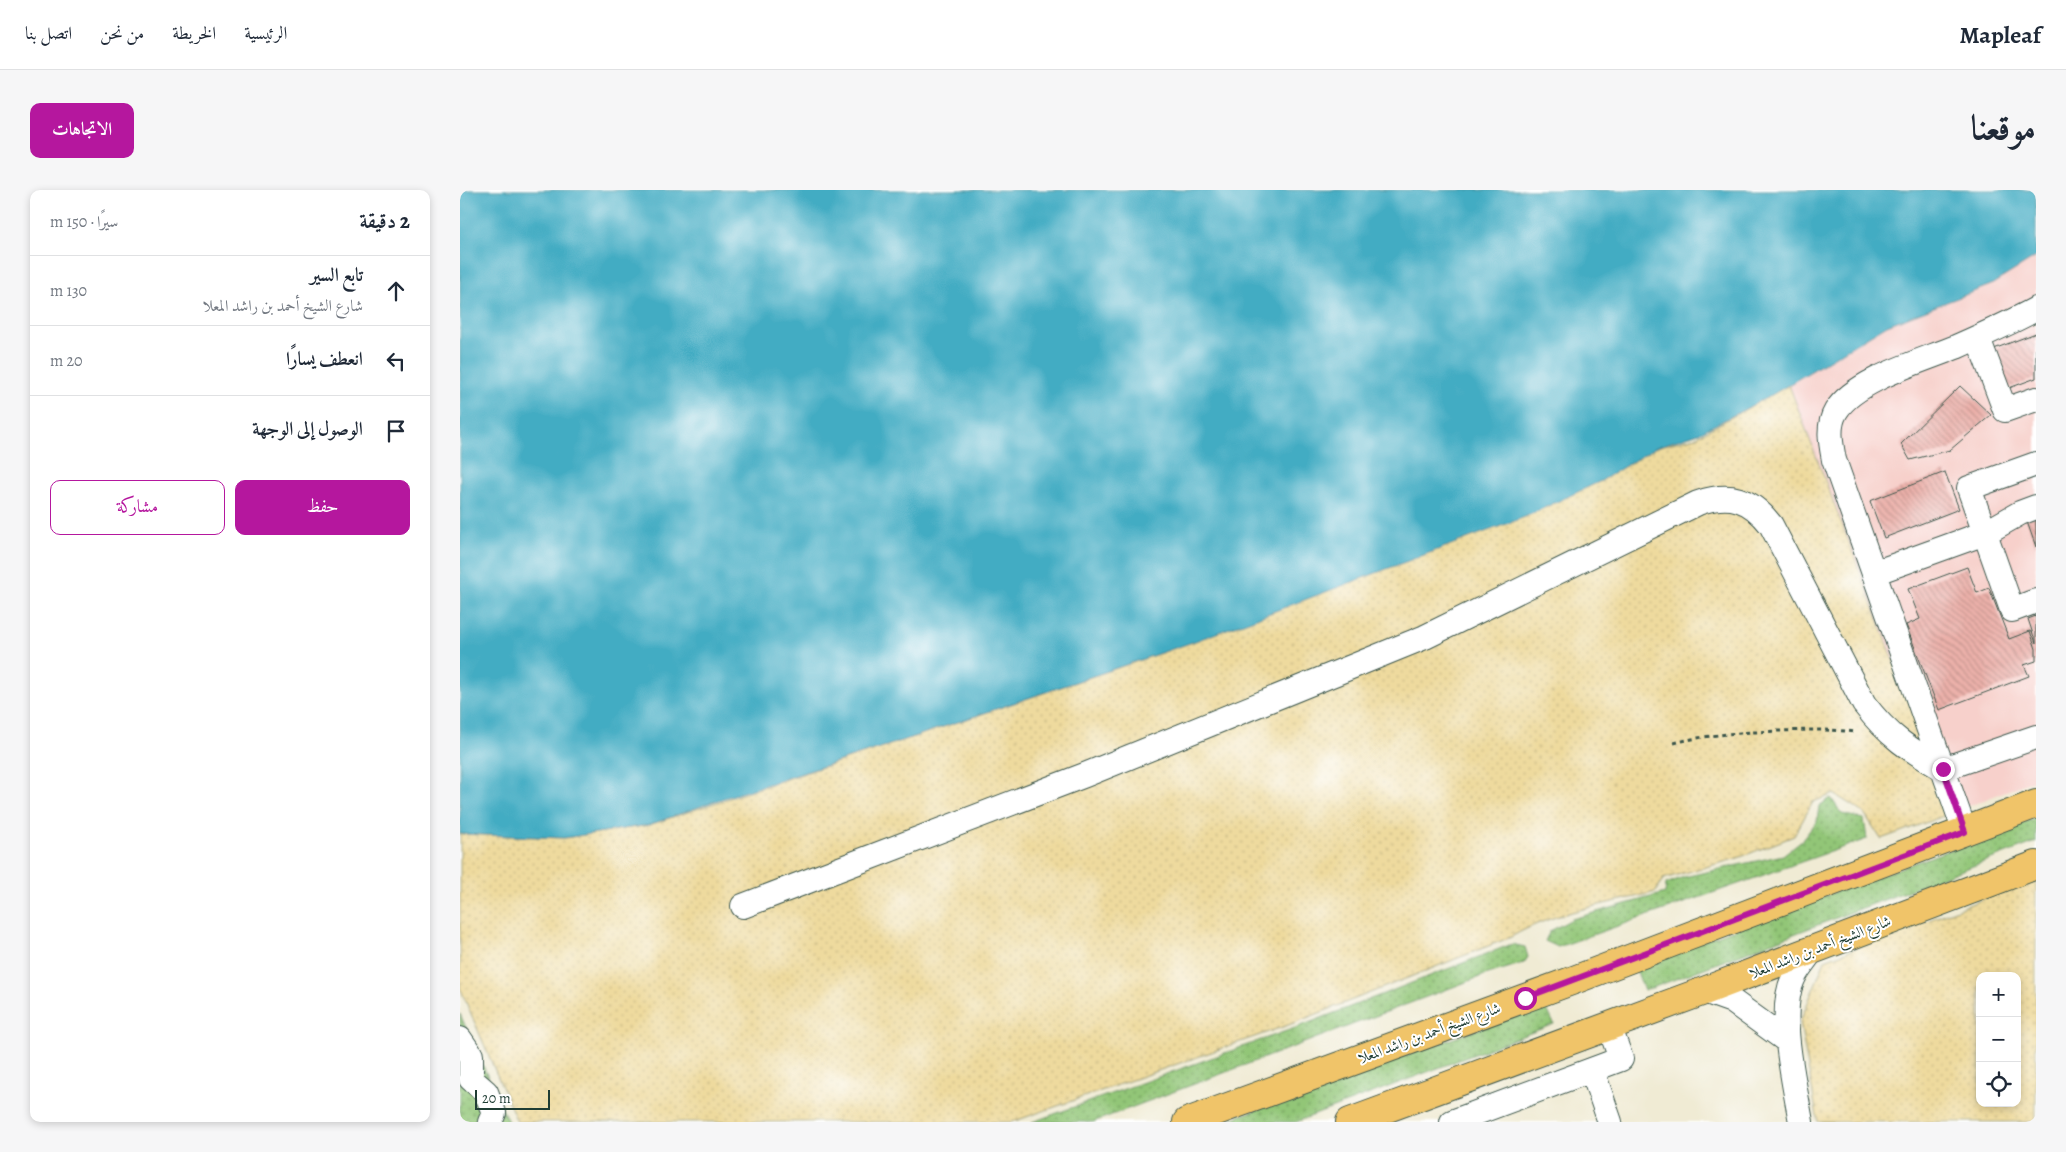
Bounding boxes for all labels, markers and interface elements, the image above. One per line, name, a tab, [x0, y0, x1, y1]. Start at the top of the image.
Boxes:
text: Mapleaf	[1959, 19, 2041, 51]
text: اتصل بنا	[25, 21, 72, 45]
text: من نحن	[100, 21, 144, 45]
text: الخريطة	[172, 21, 216, 45]
text: الرئيسية	[244, 21, 287, 45]
button: الاتجاهات	[30, 103, 134, 158]
text: موقعنا	[1971, 103, 2036, 151]
text: 2 دقيقة	[360, 207, 410, 235]
text: سيرًا · 150 m	[50, 211, 118, 233]
text: تابع السير	[310, 262, 363, 288]
icon: ahead	[382, 277, 410, 305]
text: 130 m	[50, 280, 87, 302]
text: شارع الشيخ أحمد بن راشد المعلا	[202, 295, 363, 317]
text: انعطف يسارًا	[286, 346, 363, 372]
icon: left	[382, 347, 410, 375]
text: 20 m	[50, 350, 83, 372]
text: الوصول إلى الوجهة	[252, 416, 363, 442]
icon: arrive	[382, 417, 410, 445]
button: مشاركة	[50, 480, 225, 535]
button: حفظ	[235, 480, 410, 535]
route end	[1932, 758, 1955, 781]
street label: شارع الشيخ أحمد بن راشد المعلا	[1746, 910, 1895, 987]
map controls	[1976, 972, 2021, 1107]
button: +	[1976, 972, 2021, 1017]
route start	[1514, 987, 1537, 1010]
street label: شارع الشيخ أحمد بن راشد المعلا	[1355, 997, 1505, 1072]
button: −	[1976, 1017, 2021, 1062]
button: locate	[1976, 1062, 2021, 1107]
scale bar	[475, 1087, 550, 1110]
text: 20 m	[482, 1089, 511, 1108]

